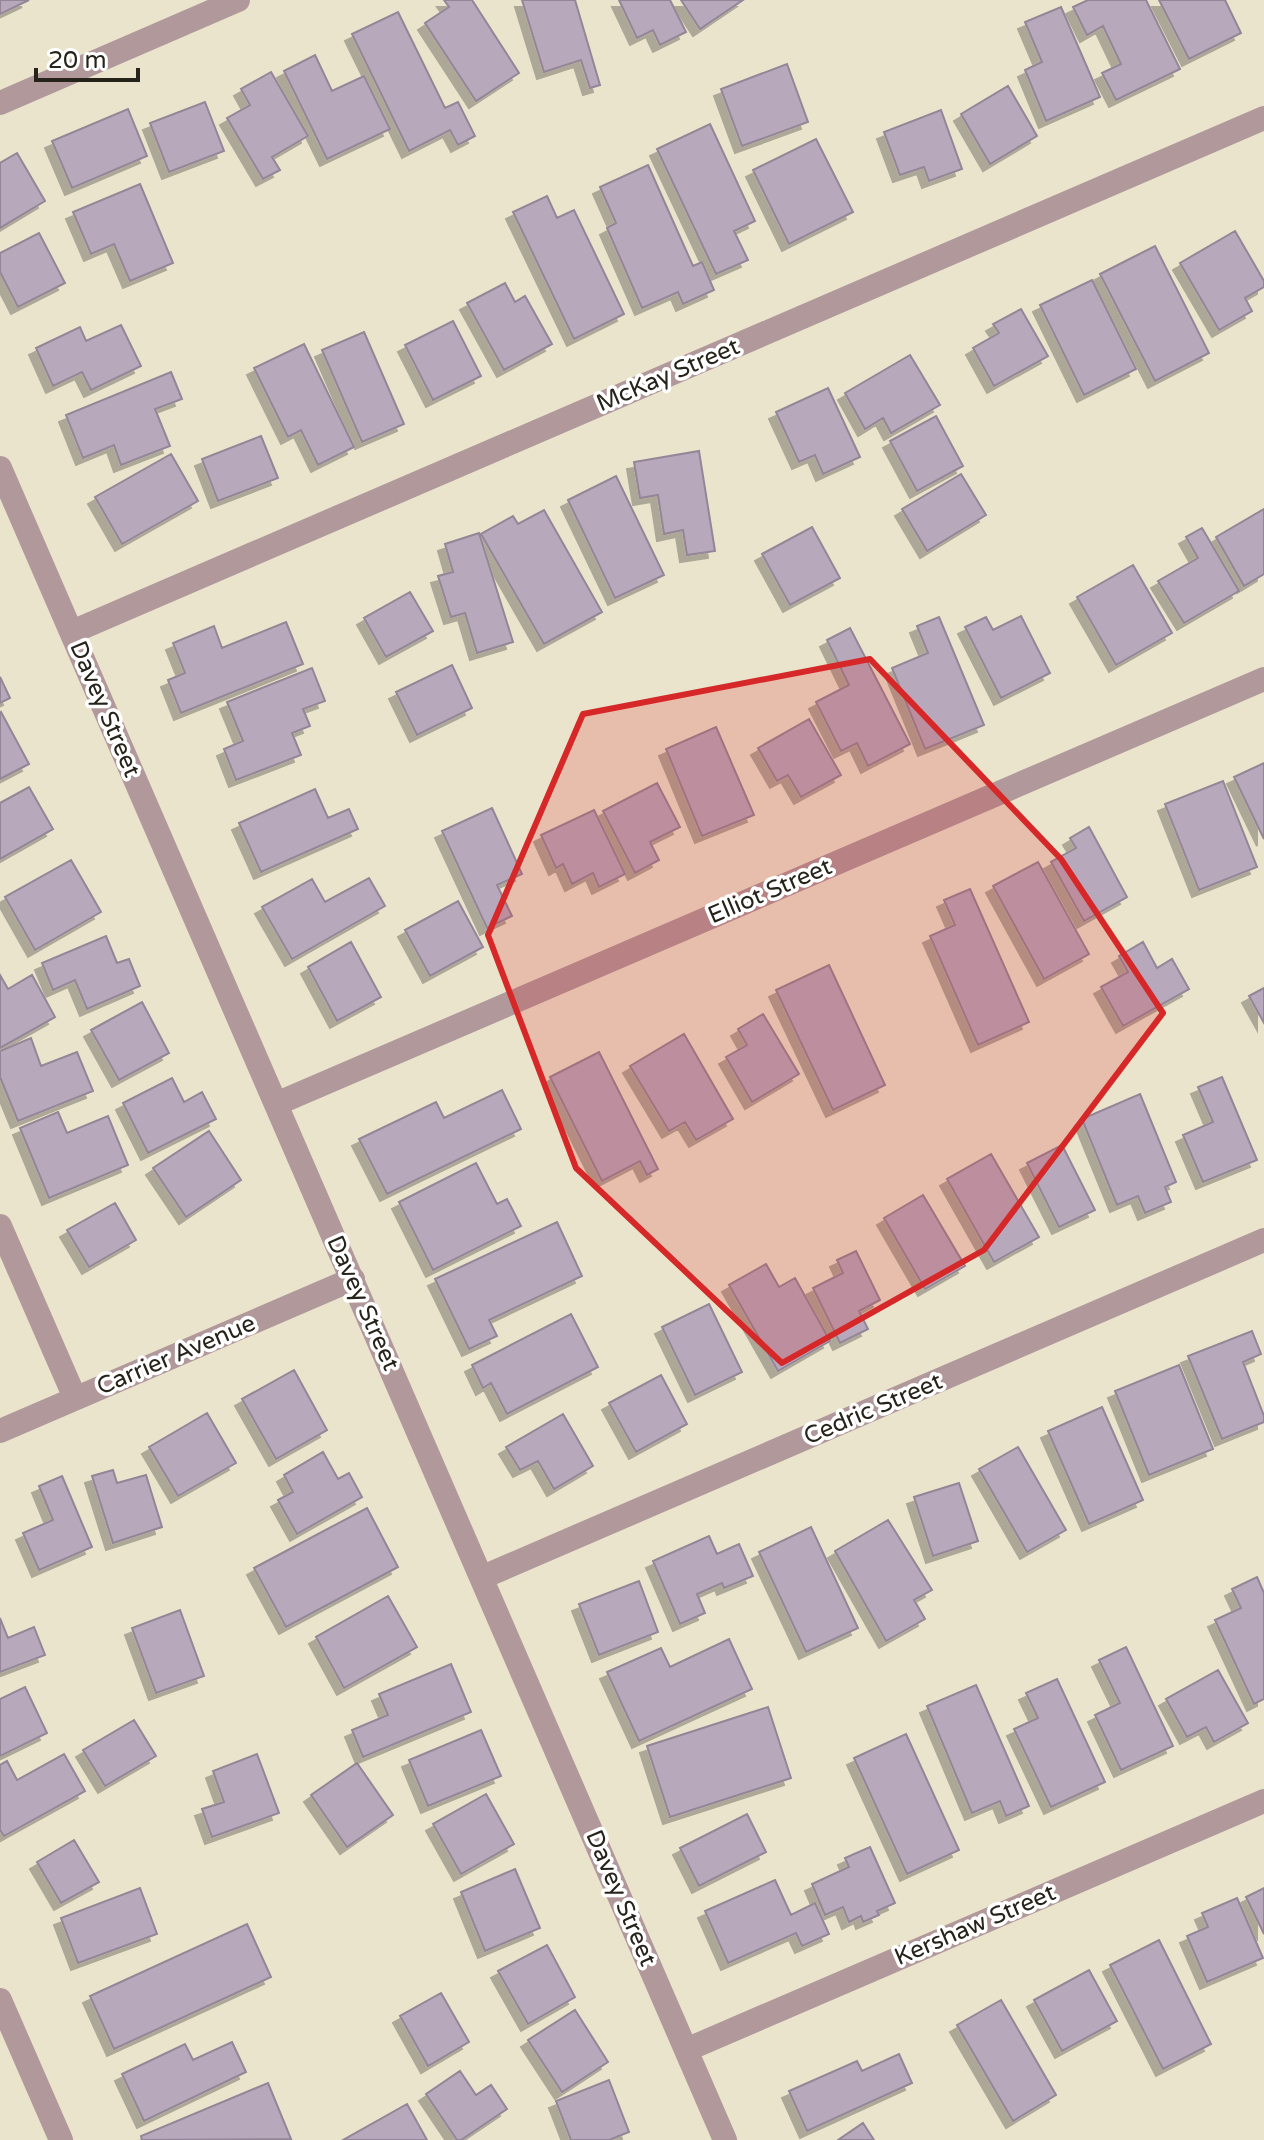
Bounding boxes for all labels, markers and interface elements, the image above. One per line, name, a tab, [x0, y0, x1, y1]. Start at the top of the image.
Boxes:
scale bar	[36, 32, 138, 82]
text: 20 m	[48, 46, 106, 75]
street label: McKay Street	[592, 332, 744, 418]
street label: Davey Street	[63, 637, 147, 781]
street label: Elliot Street	[704, 852, 836, 930]
street label: Davey Street	[320, 1231, 406, 1375]
street label: Carrier Avenue	[92, 1309, 260, 1401]
street label: Cedric Street	[799, 1367, 947, 1451]
street label: Davey Street	[579, 1826, 663, 1970]
street label: Kershaw Street	[890, 1878, 1060, 1972]

